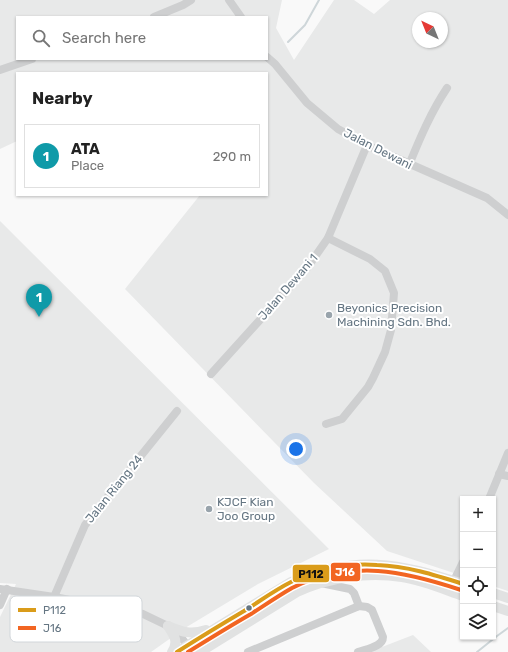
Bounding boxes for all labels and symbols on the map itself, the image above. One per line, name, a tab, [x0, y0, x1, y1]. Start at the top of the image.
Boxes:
north arrow	[412, 12, 448, 48]
street label: Jalan Dewani	[341, 126, 415, 172]
street label: Jalan Dewani 1	[255, 251, 321, 323]
pin: 1	[26, 284, 52, 317]
place label: Beyonics Precision Machining Sdn. Bhd.	[337, 301, 451, 329]
marker: Beyonics Precision Machining Sdn. Bhd.	[324, 310, 334, 320]
your location	[286, 439, 306, 459]
street label: Jalan Riang 24	[82, 452, 146, 526]
place label: KJCF Kian Joo Group	[217, 495, 275, 523]
marker: KJCF Kian Joo Group	[204, 504, 214, 514]
line badge: J16	[330, 562, 361, 582]
line badge: P112	[292, 564, 330, 583]
text: J16	[335, 566, 355, 579]
text: P112	[298, 568, 324, 581]
legend	[10, 596, 142, 642]
unlabelled marker	[244, 603, 254, 613]
text: P112	[43, 604, 66, 617]
text: J16	[43, 622, 62, 635]

